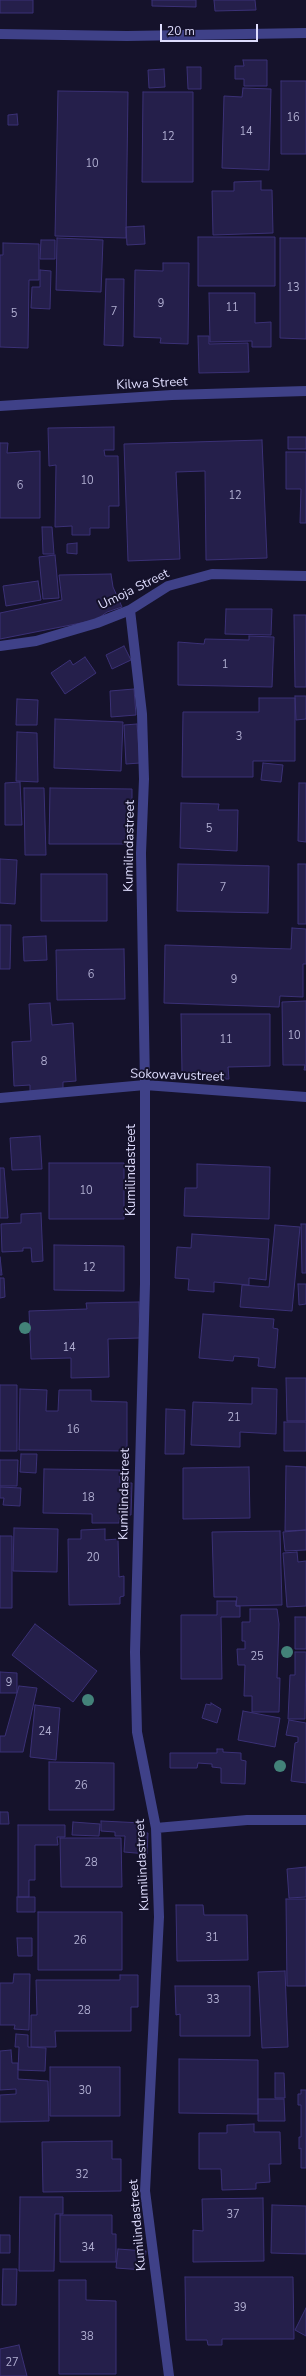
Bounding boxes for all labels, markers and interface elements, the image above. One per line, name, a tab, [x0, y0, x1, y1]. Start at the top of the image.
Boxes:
scale bar	[162, 16, 260, 42]
text: 20 m	[167, 23, 195, 39]
house number: 16	[286, 111, 300, 125]
house number: 14	[239, 125, 253, 139]
house number: 12	[161, 130, 175, 144]
house number: 10	[85, 157, 99, 171]
house number: 13	[286, 281, 300, 295]
house number: 9	[158, 297, 164, 311]
house number: 11	[225, 301, 239, 315]
house number: 7	[111, 305, 117, 319]
house number: 5	[11, 307, 17, 321]
street label: Kilwa Street	[116, 374, 188, 394]
house number: 10	[80, 474, 94, 488]
house number: 6	[17, 479, 23, 493]
house number: 12	[228, 489, 242, 503]
street label: Umoja Street	[96, 566, 172, 614]
house number: 1	[222, 658, 228, 672]
house number: 3	[236, 730, 242, 744]
street label: Kumilindastreet	[121, 800, 139, 892]
house number: 5	[206, 822, 212, 836]
house number: 7	[220, 881, 226, 895]
house number: 6	[88, 968, 94, 982]
house number: 9	[231, 973, 237, 987]
house number: 10	[287, 1029, 301, 1043]
house number: 11	[219, 1033, 233, 1047]
house number: 8	[41, 1055, 47, 1069]
street label: Sokowavustreet	[130, 1067, 224, 1085]
street label: Kumilindastreet	[124, 1124, 140, 1216]
house number: 10	[79, 1184, 93, 1198]
house number: 12	[82, 1261, 96, 1275]
house number: 14	[62, 1341, 76, 1355]
house number: 21	[227, 1411, 241, 1425]
house number: 16	[66, 1423, 80, 1437]
street label: Kumilindastreet	[116, 1448, 134, 1540]
house number: 18	[81, 1491, 95, 1505]
house number: 20	[86, 1551, 100, 1565]
house number: 25	[250, 1650, 264, 1664]
house number: 9	[6, 1676, 12, 1690]
house number: 24	[38, 1725, 52, 1739]
house number: 26	[74, 1779, 88, 1793]
street label: Kumilindastreet	[133, 1819, 153, 1911]
house number: 28	[84, 1856, 98, 1870]
house number: 31	[205, 1931, 219, 1945]
house number: 26	[73, 1934, 87, 1948]
house number: 33	[206, 1993, 220, 2007]
house number: 28	[77, 2004, 91, 2018]
house number: 30	[78, 2084, 92, 2098]
house number: 32	[75, 2168, 89, 2182]
street label: Kumilindastreet	[126, 2179, 150, 2271]
house number: 37	[226, 2208, 240, 2222]
house number: 34	[81, 2241, 95, 2255]
house number: 39	[233, 2301, 247, 2315]
house number: 38	[80, 2330, 94, 2344]
house number: 27	[5, 2356, 19, 2370]

